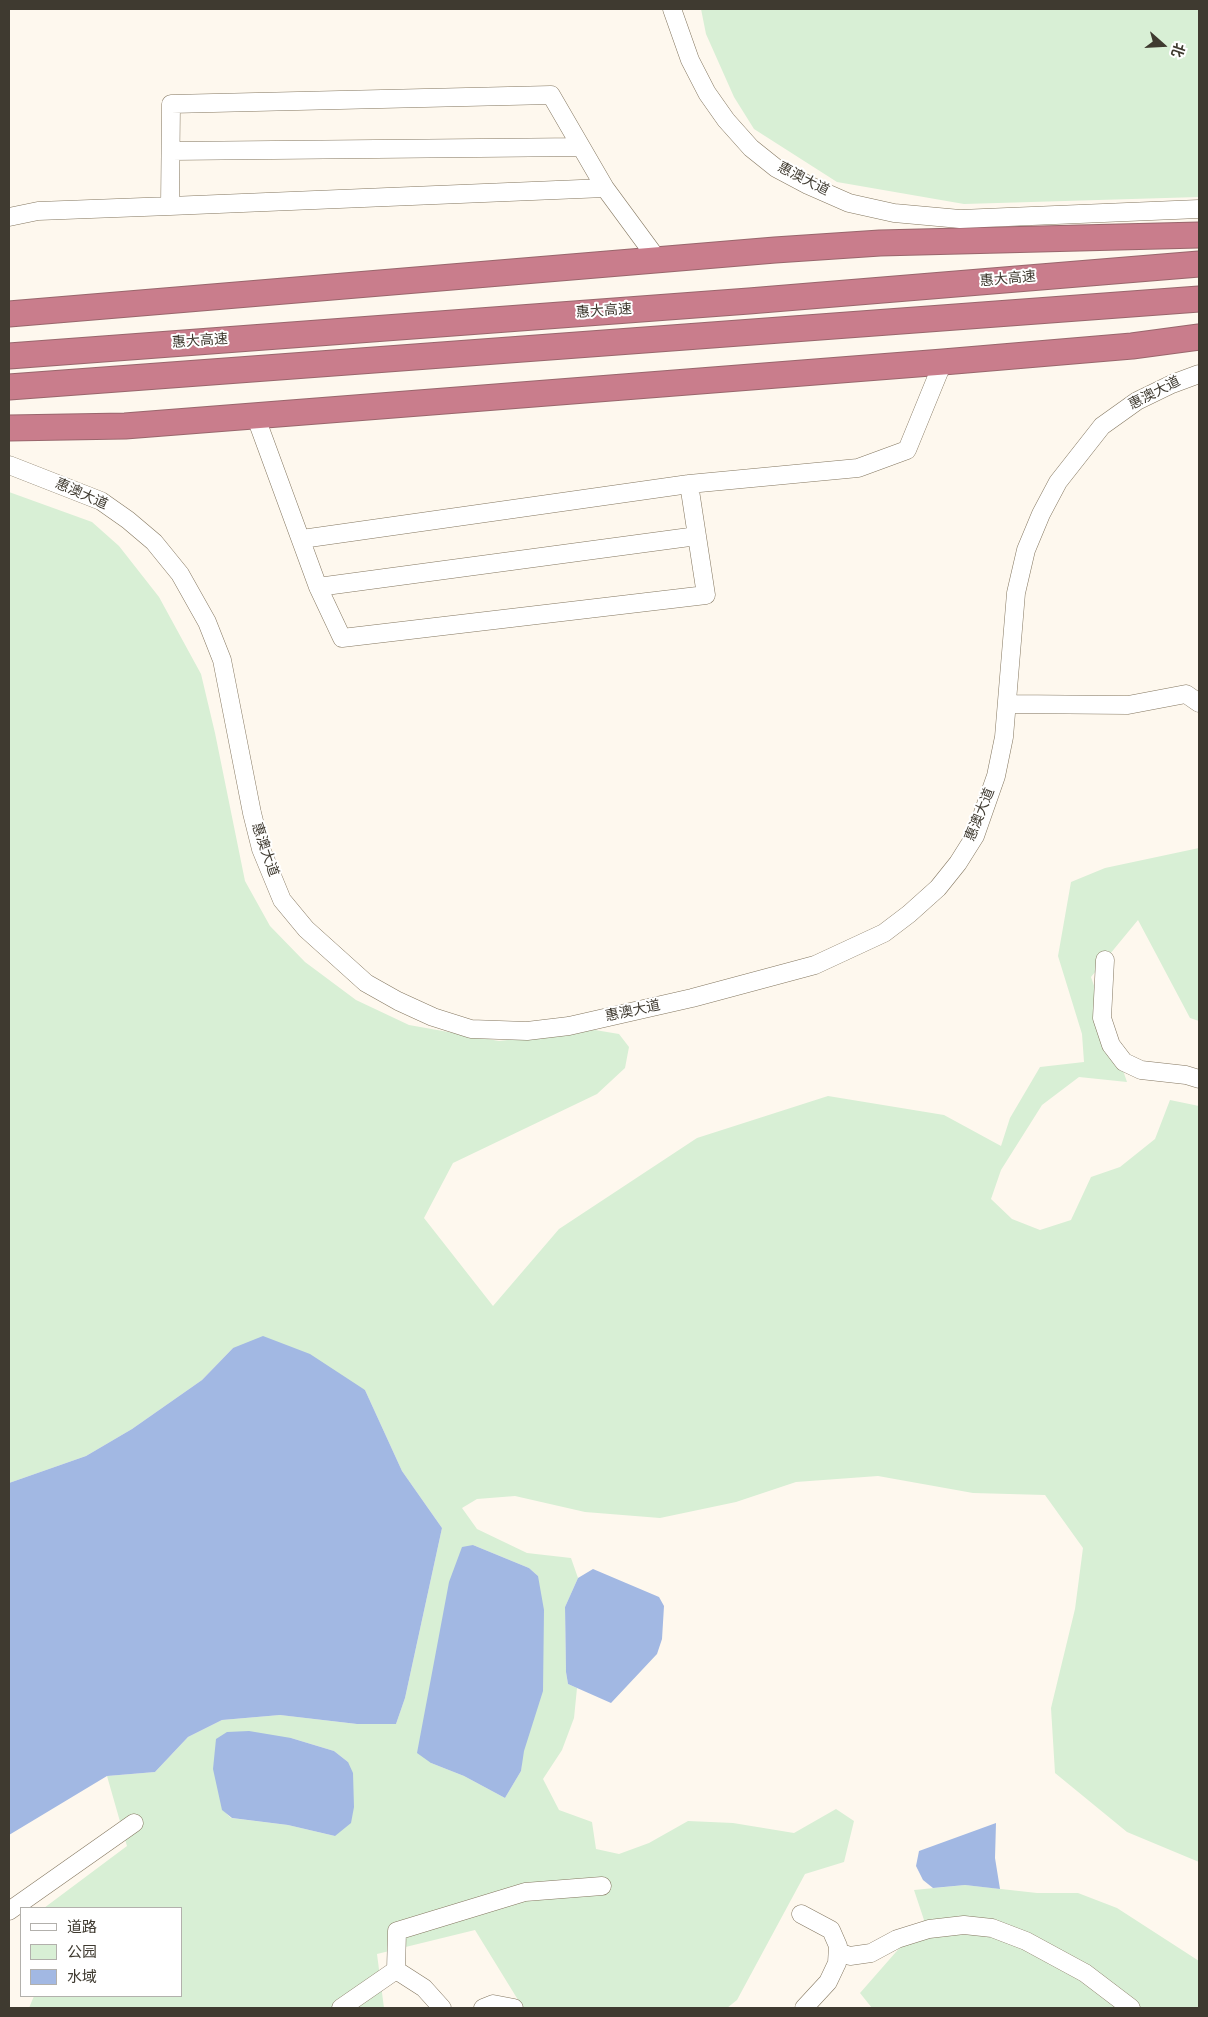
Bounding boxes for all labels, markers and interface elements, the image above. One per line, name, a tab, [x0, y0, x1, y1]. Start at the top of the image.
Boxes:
north arrow	[1138, 20, 1188, 70]
text: 北	[1165, 40, 1189, 60]
street label: 惠澳大道	[774, 160, 832, 200]
street label: 惠大高速	[979, 269, 1037, 291]
street label: 惠大高速	[575, 302, 633, 322]
street label: 惠大高速	[171, 332, 229, 352]
street label: 惠澳大道	[1126, 374, 1184, 414]
street label: 惠澳大道	[52, 476, 110, 514]
street label: 惠澳大道	[963, 786, 999, 844]
street label: 惠澳大道	[247, 821, 281, 879]
street label: 惠澳大道	[604, 998, 662, 1026]
legend	[20, 1907, 182, 1997]
text: 道路	[67, 1917, 97, 1938]
text: 公园	[67, 1942, 97, 1963]
text: 水域	[67, 1967, 97, 1988]

